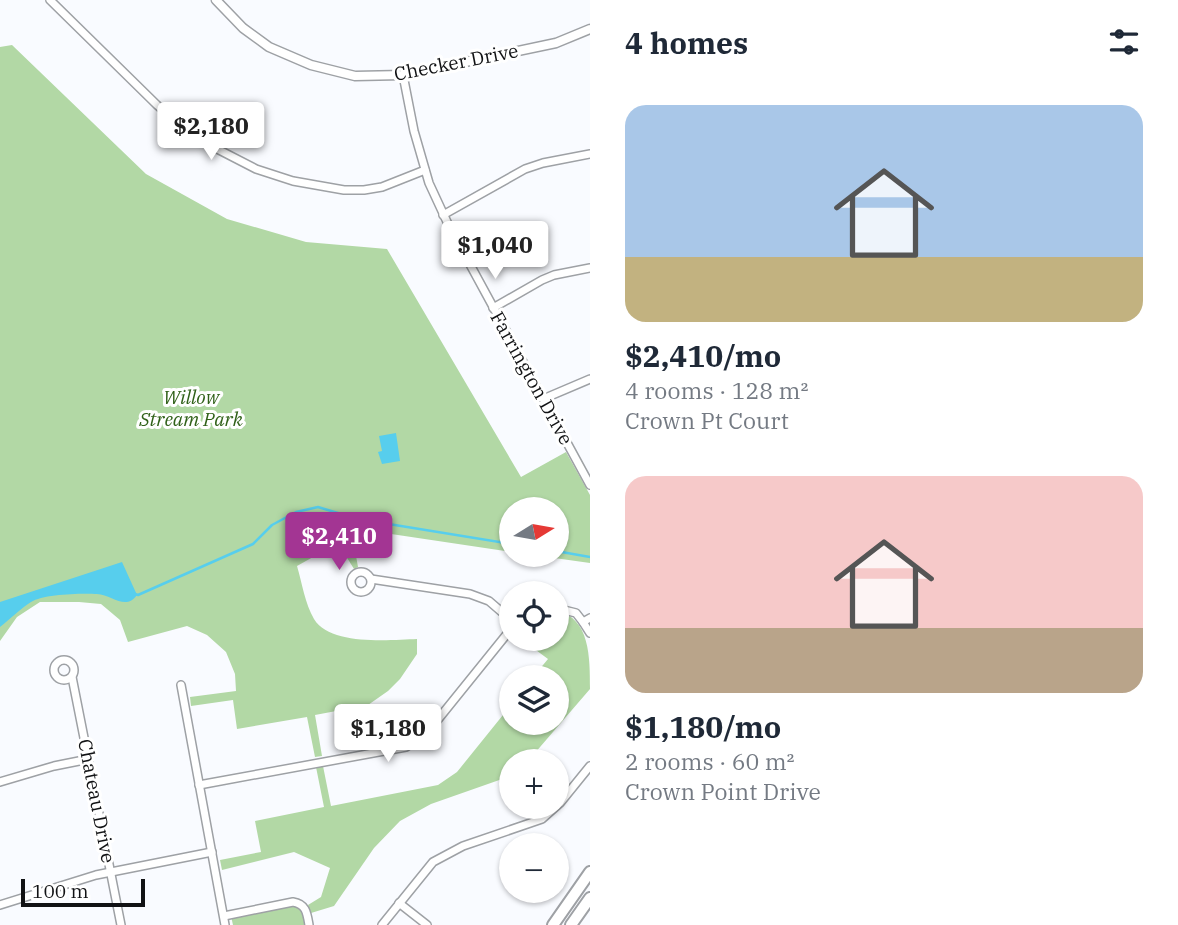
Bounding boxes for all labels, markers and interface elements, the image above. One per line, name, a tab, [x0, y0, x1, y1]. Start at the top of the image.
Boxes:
text: 4 homes	[625, 23, 748, 62]
icon: filters	[1105, 23, 1143, 61]
street label: Checker Drive	[392, 38, 520, 86]
pin: $2,180	[154, 102, 268, 162]
text: $2,180	[173, 110, 249, 140]
icon: home	[821, 150, 947, 276]
pin: $1,040	[438, 222, 552, 281]
text: $1,040	[457, 229, 533, 259]
street label: Farrington Drive	[485, 307, 579, 449]
text: $2,410/mo	[625, 336, 781, 375]
text: 4 rooms · 128 m²	[625, 375, 808, 405]
park label: Willow Stream Park	[138, 385, 244, 431]
text: Crown Pt Court	[625, 405, 789, 435]
north arrow	[499, 497, 569, 567]
map controls	[499, 497, 569, 903]
pin: $2,410	[282, 512, 396, 572]
text: $2,410	[301, 520, 377, 550]
icon: home	[821, 521, 947, 647]
button: locate	[499, 581, 569, 651]
button: layers	[499, 665, 569, 735]
pin: $1,180	[331, 704, 445, 764]
text: $1,180/mo	[625, 707, 781, 746]
text: $1,180	[350, 712, 426, 742]
street label: Chateau Drive	[73, 737, 121, 865]
text: 2 rooms · 60 m²	[625, 746, 795, 776]
button: +	[499, 749, 569, 819]
text: Crown Point Drive	[625, 776, 821, 806]
button: −	[499, 833, 569, 903]
scale bar	[21, 876, 145, 908]
text: 100 m	[32, 879, 89, 903]

